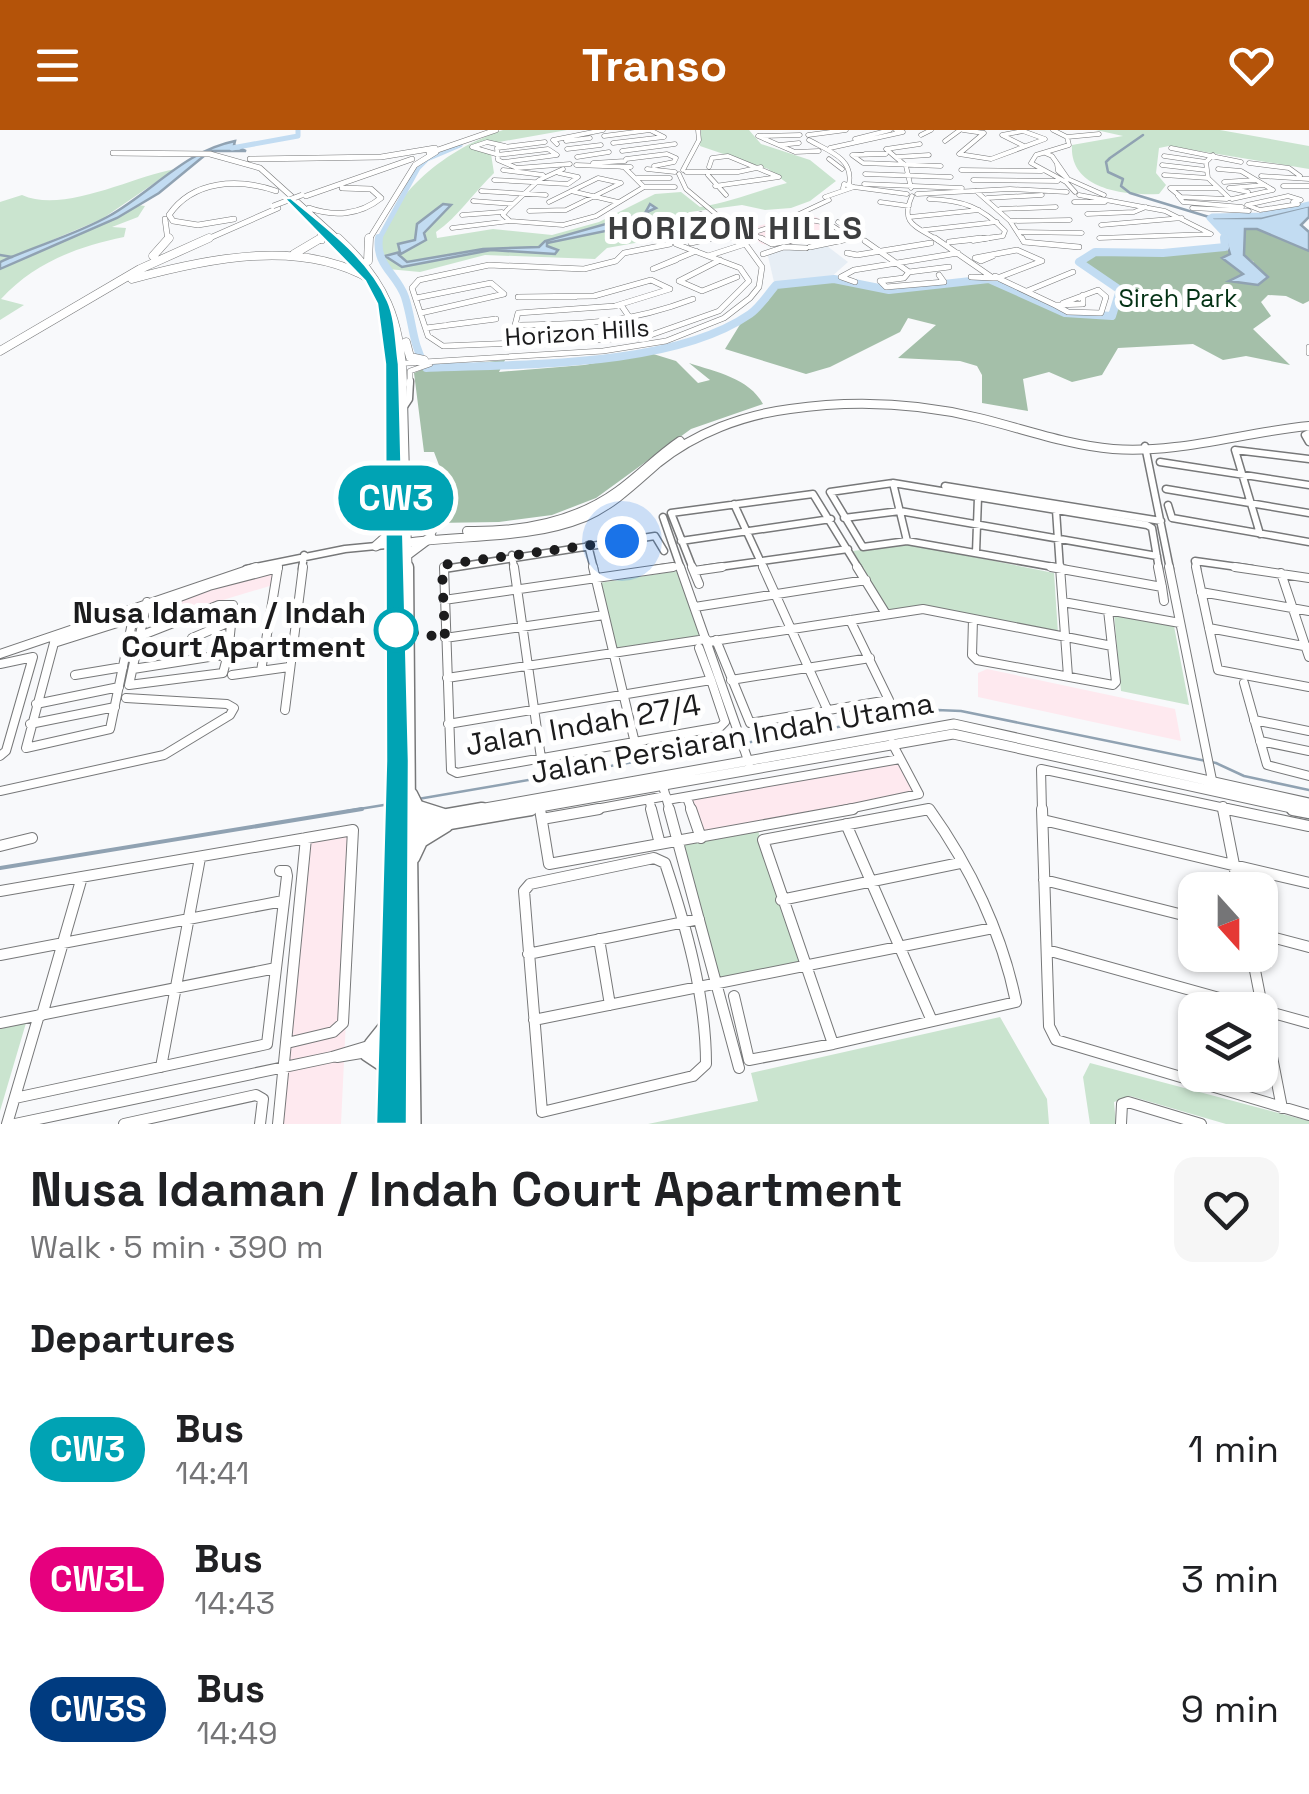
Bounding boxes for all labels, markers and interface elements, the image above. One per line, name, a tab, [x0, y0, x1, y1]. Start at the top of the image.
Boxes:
text: Transo	[582, 37, 727, 94]
icon: menu	[30, 38, 85, 93]
icon: heart	[1224, 38, 1279, 93]
district label: HORIZON HILLS	[608, 208, 864, 248]
park label: Sireh Park	[1119, 282, 1237, 314]
street label: Horizon Hills	[504, 311, 650, 353]
line badge: CW3	[338, 466, 454, 530]
text: CW3	[358, 476, 434, 520]
your location	[597, 516, 647, 566]
place label: Nusa Idaman / Indah Court Apartment	[73, 593, 366, 666]
marker: Nusa Idaman / Indah Court Apartment	[375, 609, 417, 651]
street label: Jalan Persiaran Indah Utama	[527, 683, 936, 792]
street label: Jalan Indah 27/4	[462, 685, 703, 764]
north arrow	[1178, 872, 1278, 972]
map controls	[1178, 872, 1278, 1092]
button: layers	[1178, 992, 1278, 1092]
button: heart	[1174, 1157, 1279, 1262]
text: Nusa Idaman / Indah Court Apartment	[30, 1159, 903, 1220]
text: Walk · 5 min · 390 m	[30, 1227, 324, 1267]
text: Departures	[30, 1315, 235, 1363]
text: Bus	[175, 1405, 244, 1453]
text: 1 min	[1188, 1425, 1279, 1473]
text: CW3	[50, 1427, 125, 1471]
text: 14:41	[175, 1453, 249, 1493]
text: Bus	[194, 1535, 263, 1583]
text: 3 min	[1181, 1555, 1279, 1603]
text: CW3L	[50, 1557, 144, 1601]
text: 14:43	[194, 1583, 275, 1623]
text: Bus	[196, 1665, 265, 1713]
text: 9 min	[1181, 1685, 1279, 1733]
text: CW3S	[50, 1687, 146, 1731]
text: 14:49	[196, 1713, 278, 1753]

